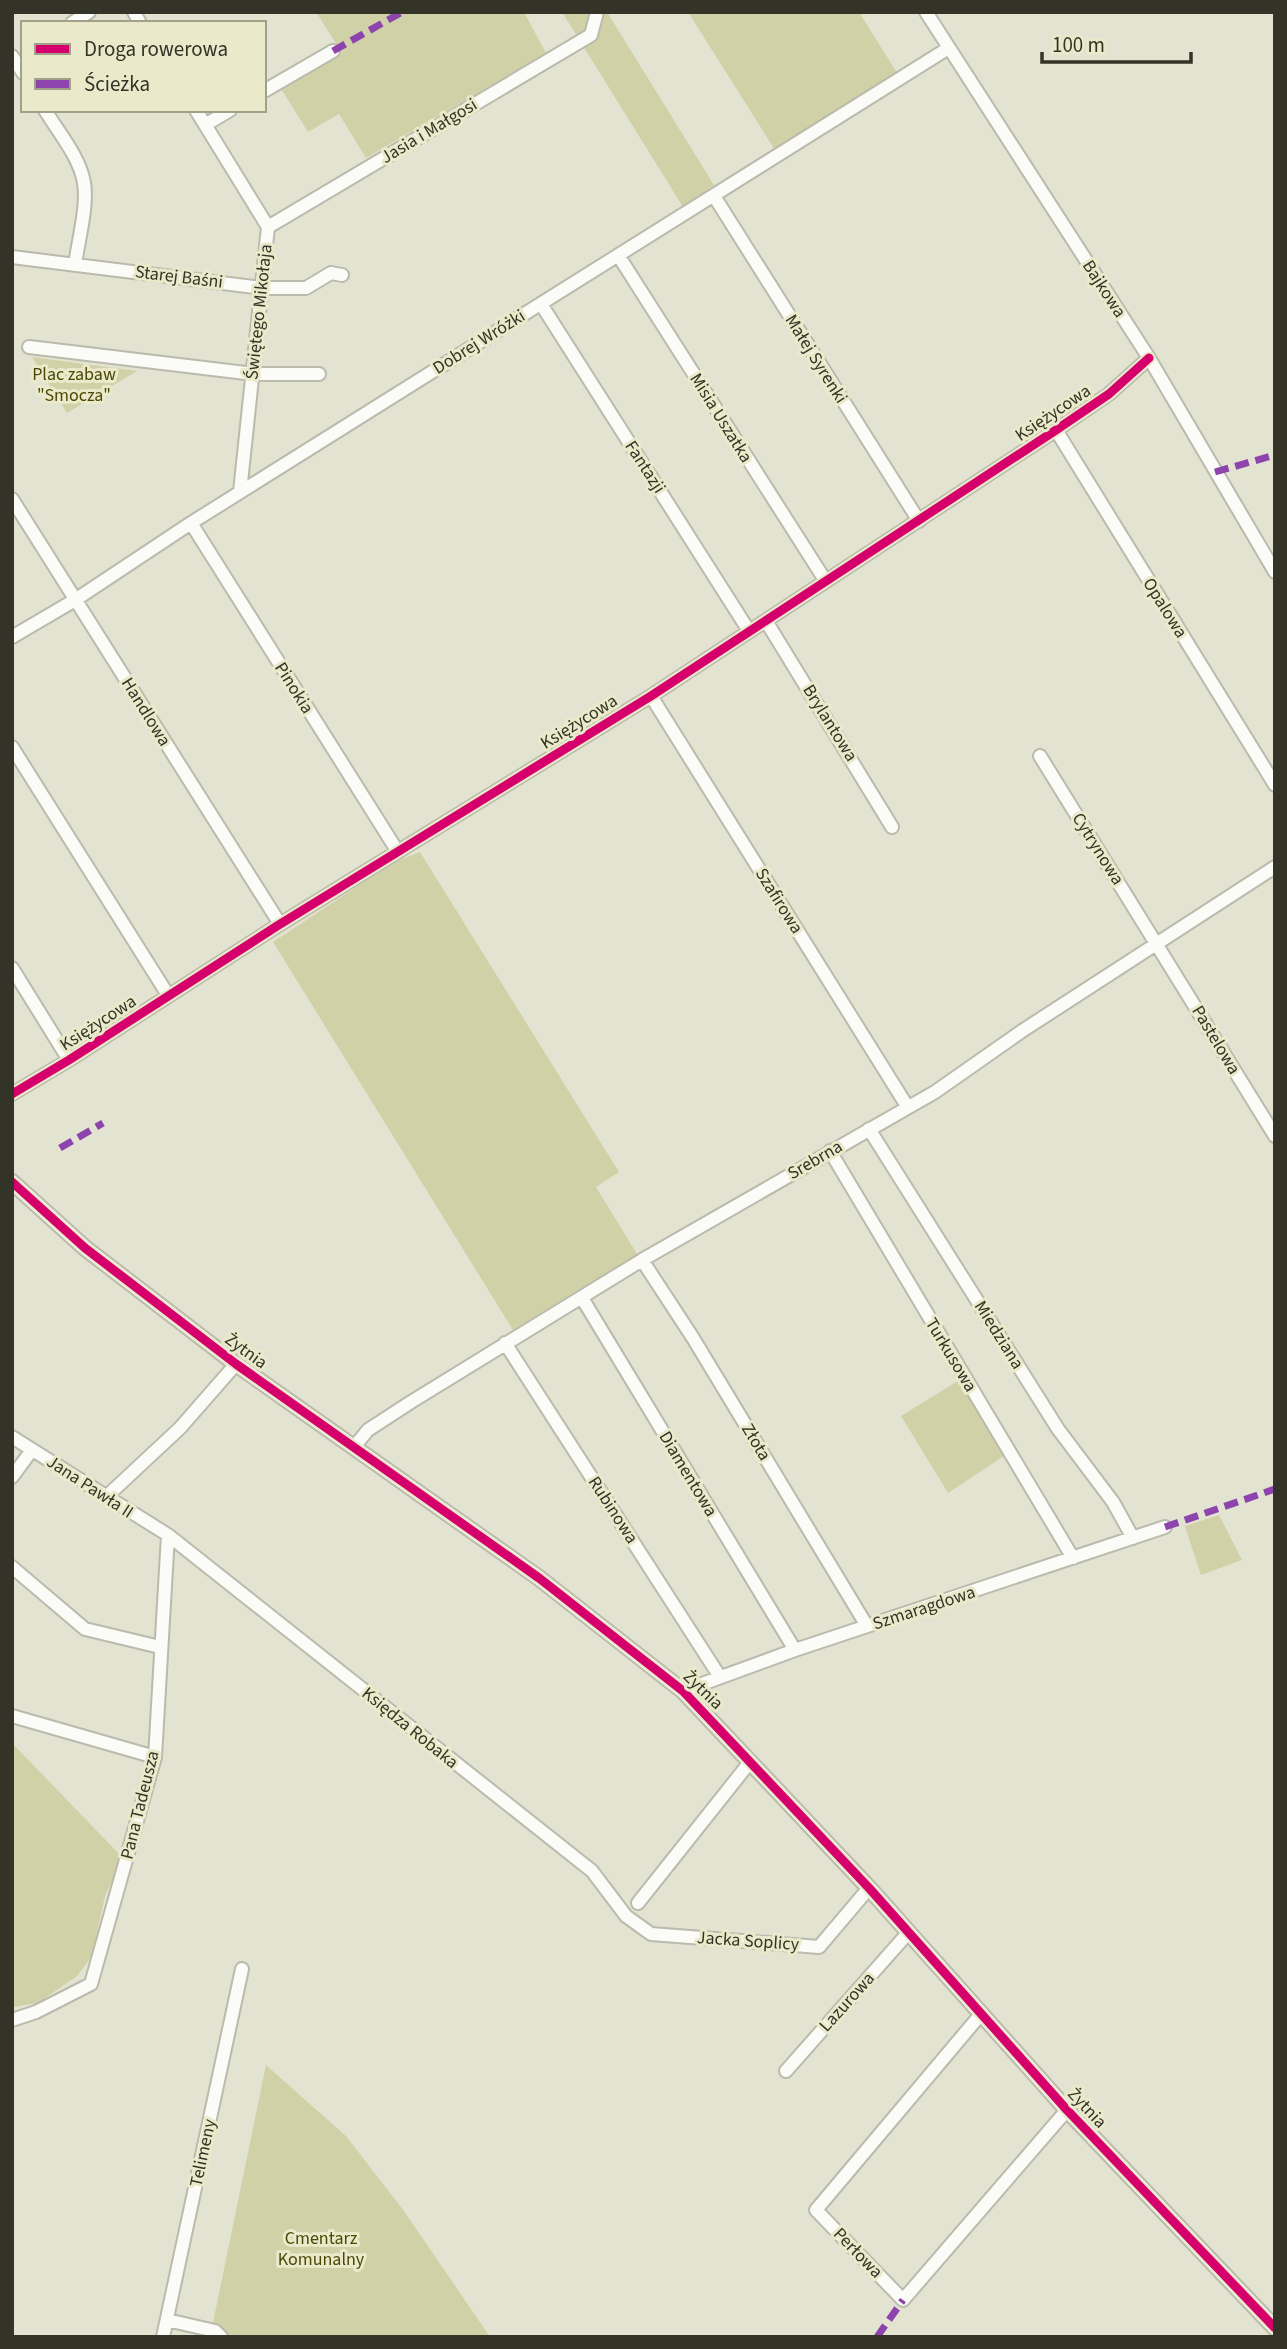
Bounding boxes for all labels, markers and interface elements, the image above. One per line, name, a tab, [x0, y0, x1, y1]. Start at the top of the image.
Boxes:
legend	[21, 21, 266, 112]
scale bar	[1042, 21, 1191, 65]
text: 100 m	[1052, 30, 1105, 60]
text: Droga rowerowa	[84, 34, 228, 64]
text: Ścieżka	[84, 69, 150, 99]
street label: Jasia i Małgosi	[376, 92, 482, 170]
street label: Świętego Mikołaja	[239, 243, 279, 381]
street label: Bajkowa	[1076, 255, 1132, 323]
street label: Starej Baśni	[134, 259, 224, 295]
street label: Dobrej Wróżki	[428, 304, 530, 380]
street label: Małej Syrenki	[779, 310, 853, 408]
park label: Plac zabaw "Smocza"	[32, 362, 116, 408]
street label: Misia Uszatka	[684, 368, 758, 468]
street label: Księżycowa	[1010, 378, 1096, 448]
street label: Fantazji	[619, 436, 671, 498]
street label: Opalowa	[1137, 573, 1193, 643]
street label: Pinokia	[268, 657, 320, 719]
street label: Handlowa	[115, 673, 177, 751]
street label: Brylantowa	[796, 680, 864, 766]
street label: Księżycowa	[536, 688, 622, 756]
street label: Cytrynowa	[1066, 808, 1130, 890]
street label: Szafirowa	[749, 863, 809, 939]
street label: Księżycowa	[55, 989, 141, 1057]
street label: Pastelowa	[1186, 1001, 1246, 1079]
street label: Srebrna	[783, 1134, 847, 1186]
street label: Miedziana	[968, 1296, 1030, 1374]
street label: Turkusowa	[919, 1313, 983, 1397]
street label: Żytnia	[220, 1327, 272, 1375]
street label: Złota	[735, 1419, 777, 1465]
street label: Diamentowa	[653, 1427, 723, 1521]
street label: Jana Pawła II	[42, 1450, 138, 1524]
street label: Rubinowa	[582, 1471, 644, 1549]
street label: Szmaragdowa	[869, 1580, 979, 1636]
street label: Żytnia	[677, 1665, 729, 1715]
street label: Księdza Robaka	[356, 1681, 464, 1775]
street label: Pana Tadeusza	[114, 1748, 166, 1862]
street label: Jacka Soplicy	[696, 1925, 801, 1957]
street label: Lazurowa	[813, 1967, 881, 2037]
street label: Żytnia	[1062, 2082, 1112, 2134]
street label: Telimeny	[184, 2116, 222, 2189]
street label: Perłowa	[828, 2222, 888, 2284]
park label: Cmentarz Komunalny	[278, 2226, 365, 2272]

